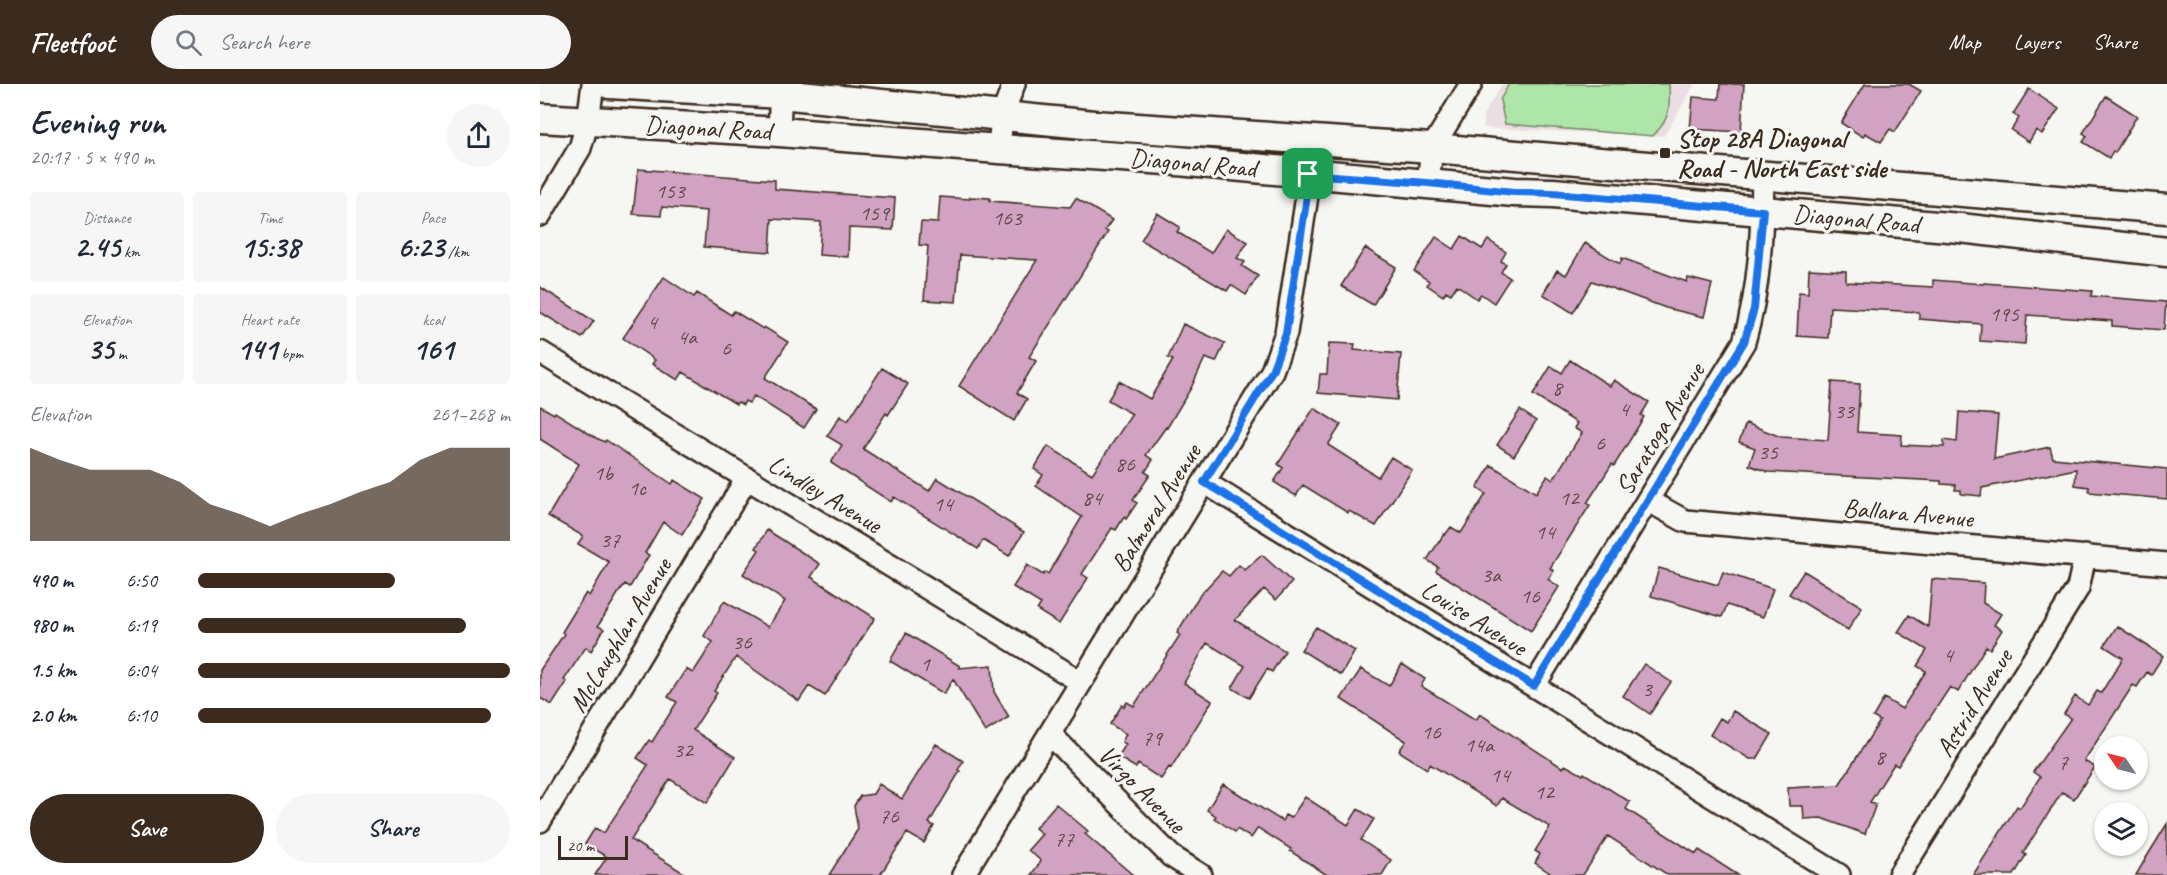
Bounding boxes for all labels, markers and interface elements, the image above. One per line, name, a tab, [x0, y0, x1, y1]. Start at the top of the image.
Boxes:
search box	[151, 15, 571, 69]
text: Fleetfoot	[30, 25, 115, 60]
icon: search	[172, 26, 205, 59]
text: Search here	[220, 28, 309, 56]
text: Map	[1948, 29, 1981, 55]
text: Layers	[2014, 29, 2060, 55]
text: Share	[2093, 29, 2137, 55]
text: Evening run	[30, 101, 165, 143]
button: share	[447, 104, 510, 167]
street label: Diagonal Road	[644, 108, 776, 148]
place label: Stop 28A Diagonal Road - North East side	[1677, 122, 1888, 185]
street label: Diagonal Road	[1128, 141, 1261, 185]
text: 20:17 · 5 × 490 m	[30, 145, 154, 170]
marker: Stop 28A Diagonal Road - North East side	[1658, 146, 1672, 160]
pin	[1282, 148, 1333, 199]
icon: arrive	[1291, 157, 1324, 190]
house number: 153	[655, 177, 687, 205]
street label: Diagonal Road	[1791, 197, 1924, 241]
house number: 159	[859, 199, 891, 227]
house number: 163	[992, 204, 1024, 232]
text: Distance	[83, 208, 131, 228]
text: Time	[258, 208, 282, 228]
text: Pace	[421, 208, 445, 228]
text: 2.45	[74, 228, 120, 266]
text: 15:38	[240, 228, 300, 266]
text: 6:23	[397, 228, 444, 266]
text: km	[120, 242, 140, 262]
text: /km	[444, 242, 469, 262]
house number: 195	[1989, 300, 2020, 328]
house number: 4	[647, 308, 659, 336]
text: Elevation	[82, 310, 132, 330]
text: Heart rate	[241, 310, 299, 330]
text: kcal	[422, 310, 444, 330]
house number: 4a	[677, 323, 698, 351]
text: 35	[87, 330, 114, 368]
text: 141	[237, 330, 277, 368]
text: 161	[412, 330, 454, 368]
house number: 6	[721, 334, 732, 362]
text: m	[114, 344, 127, 364]
text: bpm	[277, 344, 303, 364]
street label: Saratoga Avenue	[1608, 355, 1714, 501]
house number: 8	[1552, 374, 1564, 402]
house number: 4	[1619, 395, 1631, 423]
house number: 33	[1834, 397, 1856, 425]
text: Elevation	[30, 402, 92, 427]
text: 261–268 m	[431, 402, 510, 427]
house number: 6	[1595, 429, 1606, 457]
street label: Balmoral Avenue	[1104, 436, 1209, 578]
house number: 35	[1758, 438, 1779, 466]
street label: Lindley Avenue	[763, 447, 889, 541]
house number: 86	[1115, 450, 1136, 478]
house number: 1b	[593, 459, 614, 487]
house number: 1c	[628, 474, 647, 502]
house number: 84	[1082, 484, 1104, 512]
house number: 12	[1559, 484, 1581, 512]
house number: 14	[933, 490, 955, 518]
street label: Ballara Avenue	[1842, 491, 1976, 535]
house number: 14	[1535, 518, 1557, 546]
house number: 37	[600, 526, 621, 554]
street label: McLaughlan Avenue	[561, 551, 680, 718]
house number: 3a	[1481, 561, 1502, 589]
text: 490 m	[30, 568, 73, 593]
text: 6:50	[126, 568, 157, 593]
street label: Louise Avenue	[1415, 573, 1535, 665]
house number: 16	[1520, 582, 1541, 610]
text: 980 m	[30, 613, 73, 638]
text: 6:19	[126, 613, 157, 638]
house number: 36	[732, 628, 753, 656]
street label: Astrid Avenue	[1928, 641, 2021, 763]
house number: 4	[1943, 641, 1955, 669]
house number: 1	[920, 650, 931, 678]
text: 1.5 km	[30, 658, 76, 683]
text: 6:04	[126, 658, 157, 683]
house number: 3	[1642, 675, 1654, 703]
text: 2.0 km	[30, 703, 77, 728]
text: 6:10	[126, 703, 157, 728]
house number: 16	[1421, 718, 1442, 746]
house number: 79	[1142, 724, 1164, 752]
house number: 14a	[1464, 731, 1495, 759]
house number: 32	[673, 736, 695, 764]
north arrow	[2094, 736, 2148, 790]
map controls	[2094, 736, 2148, 856]
street label: Virgo Avenue	[1091, 738, 1194, 841]
house number: 8	[1875, 743, 1887, 771]
house number: 7	[2058, 748, 2069, 776]
house number: 14	[1490, 761, 1512, 789]
house number: 12	[1534, 778, 1556, 806]
button: Save	[30, 794, 264, 863]
button: Share	[276, 794, 510, 863]
house number: 76	[879, 802, 900, 830]
button: layers	[2094, 802, 2148, 856]
house number: 77	[1054, 825, 1075, 853]
scale bar	[558, 833, 628, 860]
text: 20 m	[567, 836, 594, 856]

